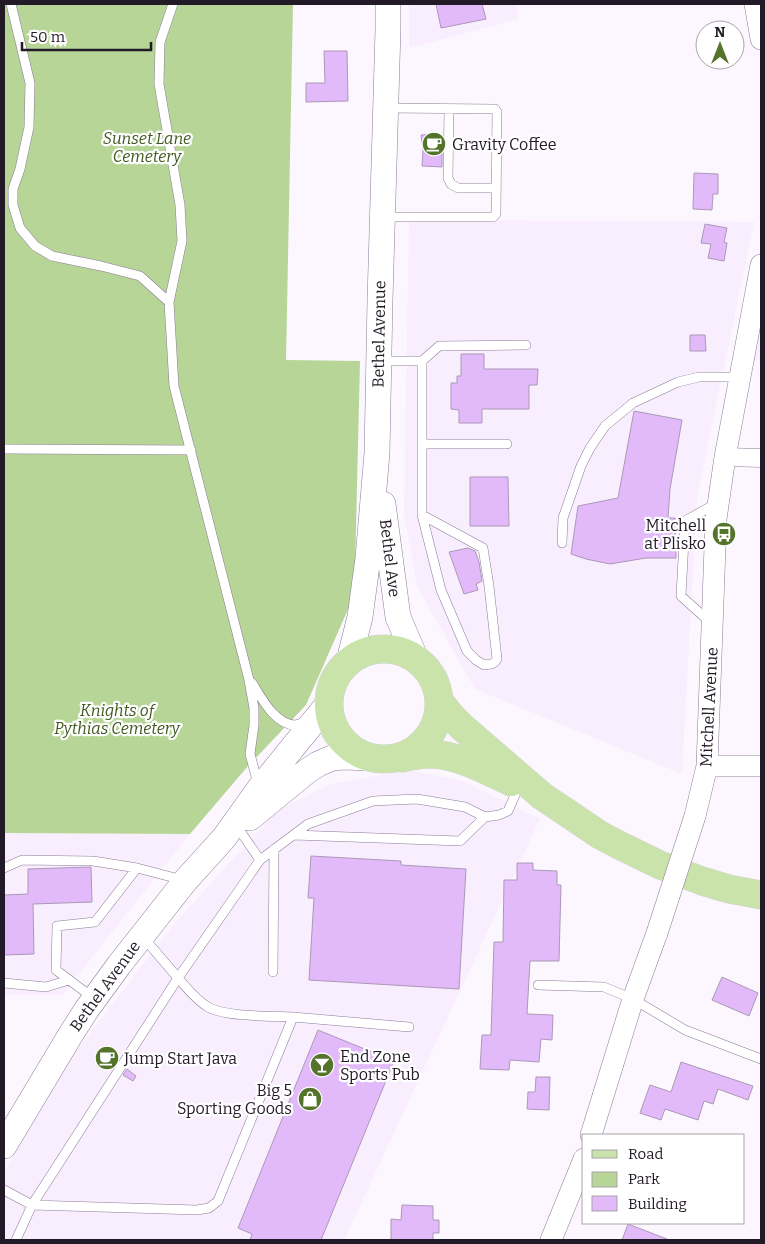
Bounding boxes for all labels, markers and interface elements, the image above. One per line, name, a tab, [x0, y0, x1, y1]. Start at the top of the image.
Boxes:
scale bar	[22, 20, 151, 52]
north arrow	[695, 20, 745, 70]
text: N	[715, 24, 726, 41]
text: 50 m	[30, 28, 66, 46]
park label: Sunset Lane Cemetery	[103, 129, 191, 166]
cafe icon: Gravity Coffee	[421, 131, 447, 157]
place label: Gravity Coffee	[452, 135, 556, 154]
street label: Bethel Avenue	[369, 280, 389, 388]
place label: Mitchell at Plisko	[644, 516, 706, 553]
street label: Bethel Ave	[376, 518, 404, 598]
bus stop icon: Mitchell at Plisko	[711, 521, 737, 547]
street label: Mitchell Avenue	[696, 647, 722, 767]
park label: Knights of Pythias Cemetery	[54, 701, 181, 738]
street label: Bethel Avenue	[66, 937, 144, 1035]
cafe icon: Jump Start Java	[94, 1045, 120, 1071]
place label: End Zone Sports Pub	[340, 1047, 420, 1084]
place label: Jump Start Java	[123, 1049, 237, 1068]
bar icon: End Zone Sports Pub	[309, 1052, 335, 1078]
place label: Big 5 Sporting Goods	[177, 1081, 292, 1118]
shop icon: Big 5 Sporting Goods	[297, 1086, 323, 1112]
legend	[582, 1134, 745, 1224]
text: Road	[628, 1145, 663, 1163]
text: Park	[628, 1170, 660, 1188]
text: Building	[628, 1195, 687, 1213]

